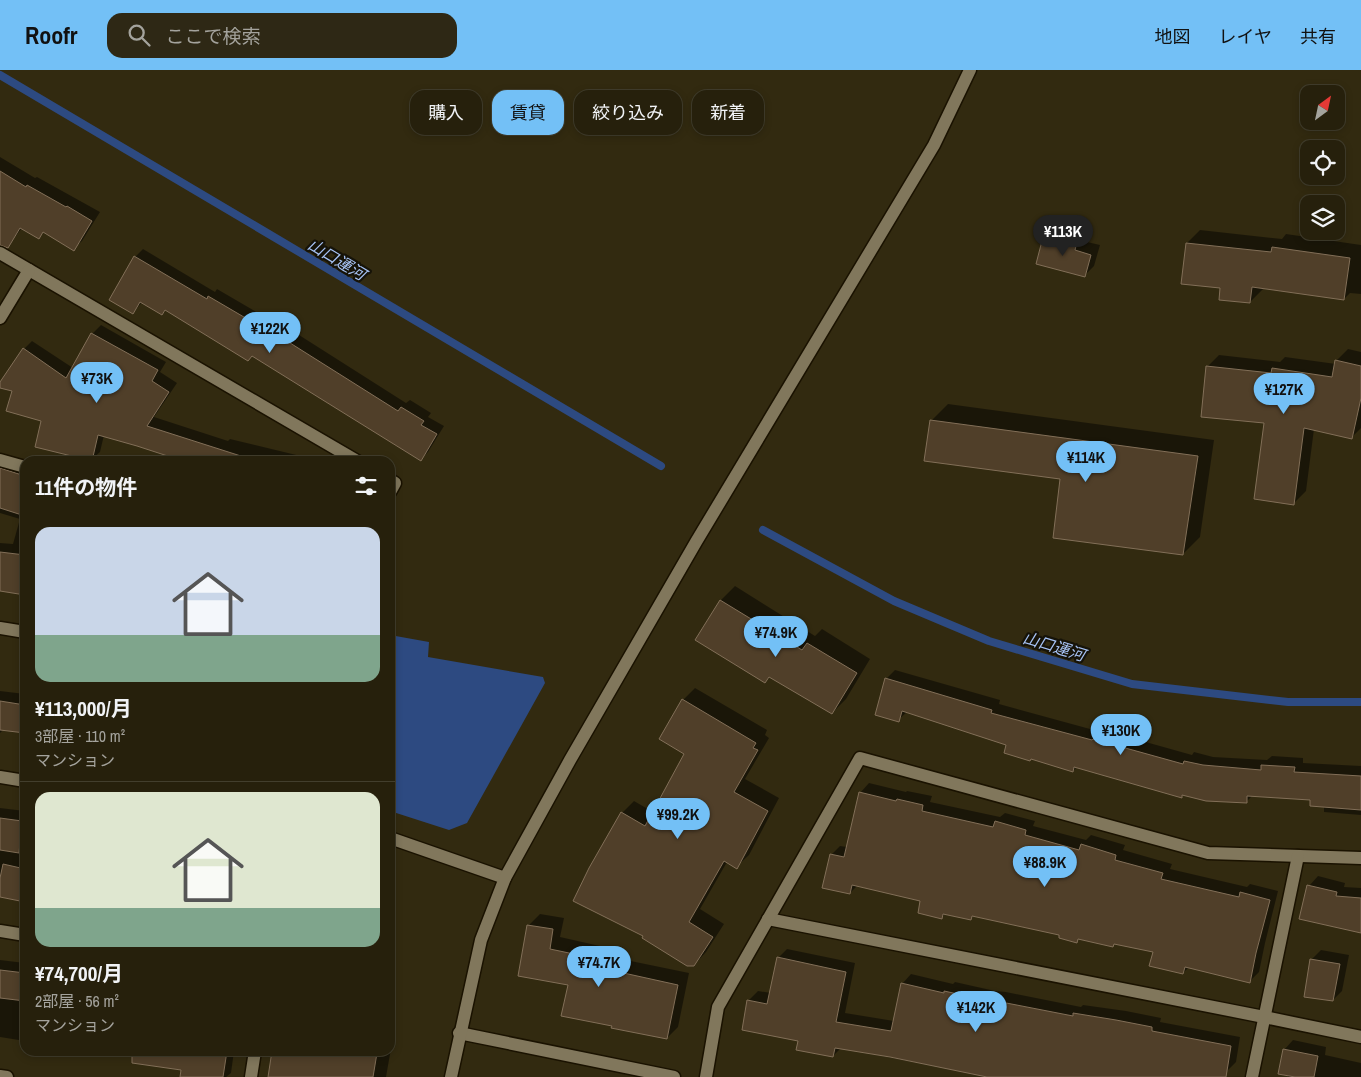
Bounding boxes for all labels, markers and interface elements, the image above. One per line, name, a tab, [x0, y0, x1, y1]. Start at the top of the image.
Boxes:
search box	[107, 13, 457, 58]
text: Roofr	[25, 19, 77, 51]
icon: search	[125, 21, 153, 49]
text: ここで検索	[165, 23, 260, 49]
text: 地図	[1155, 24, 1191, 49]
text: レイヤ	[1219, 24, 1272, 49]
text: 共有	[1300, 24, 1336, 49]
north arrow	[1300, 85, 1345, 130]
map controls	[1300, 85, 1345, 240]
chip: 購入	[410, 90, 482, 135]
chip: 賃貸	[492, 90, 564, 135]
chip: 絞り込み	[574, 90, 682, 135]
chip: 新着	[692, 90, 764, 135]
button: locate	[1300, 140, 1345, 185]
button: layers	[1300, 195, 1345, 240]
pin: ¥113K	[1028, 214, 1098, 257]
text: ¥113K	[1044, 220, 1082, 242]
water label: 山口運河	[304, 233, 373, 286]
pin: ¥122K	[235, 312, 305, 354]
text: ¥122K	[251, 317, 289, 339]
pin: ¥73K	[67, 362, 127, 404]
text: ¥73K	[81, 367, 113, 389]
pin: ¥127K	[1249, 372, 1319, 415]
text: ¥127K	[1265, 378, 1303, 400]
pin: ¥114K	[1051, 440, 1121, 483]
text: ¥114K	[1067, 446, 1105, 468]
icon: filters	[352, 472, 380, 500]
text: 11件の物件	[35, 473, 137, 502]
icon: home	[163, 559, 253, 649]
pin: ¥74.9K	[735, 616, 817, 658]
text: ¥74.9K	[755, 621, 797, 643]
water label: 山口運河	[1020, 626, 1091, 667]
text: ¥113,000/月	[35, 694, 132, 723]
pin: ¥130K	[1086, 714, 1156, 756]
text: ¥130K	[1102, 719, 1140, 741]
text: 3部屋 · 110 m²	[35, 725, 125, 747]
text: マンション	[35, 749, 115, 771]
pin: ¥99.2K	[637, 798, 719, 840]
text: ¥99.2K	[657, 803, 699, 825]
icon: home	[163, 825, 253, 915]
pin: ¥88.9K	[1004, 846, 1086, 888]
text: ¥88.9K	[1024, 851, 1066, 873]
pin: ¥74.7K	[558, 946, 640, 988]
text: ¥74.7K	[578, 951, 620, 973]
text: ¥74,700/月	[35, 959, 123, 988]
text: 2部屋 · 56 m²	[35, 990, 119, 1012]
pin: ¥142K	[941, 990, 1011, 1033]
text: ¥142K	[957, 996, 995, 1018]
text: マンション	[35, 1014, 115, 1036]

